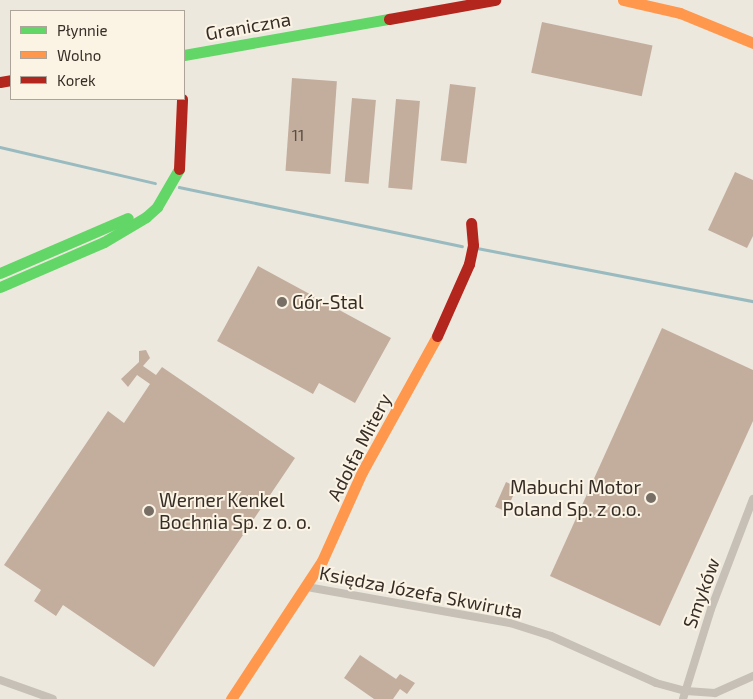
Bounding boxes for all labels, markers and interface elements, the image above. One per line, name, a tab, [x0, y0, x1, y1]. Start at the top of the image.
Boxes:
street label: Graniczna	[204, 7, 292, 45]
legend	[10, 10, 185, 100]
text: Płynnie	[57, 21, 108, 39]
text: Wolno	[57, 46, 101, 64]
text: Korek	[57, 71, 96, 89]
house number: 11	[292, 125, 304, 145]
place label: Gór-Stal	[292, 291, 364, 313]
marker: Gór-Stal	[276, 296, 288, 308]
street label: Adolfa Mitery	[322, 390, 396, 504]
place label: Mabuchi Motor Poland Sp. z o.o.	[502, 476, 641, 520]
place label: Werner Kenkel Bochnia Sp. z o. o.	[159, 489, 311, 533]
marker: Mabuchi Motor Poland Sp. z o.o.	[645, 492, 657, 504]
marker: Werner Kenkel Bochnia Sp. z o. o.	[143, 505, 155, 517]
street label: Smyków	[678, 555, 724, 631]
street label: Księdza Józefa Skwiruta	[317, 561, 525, 623]

